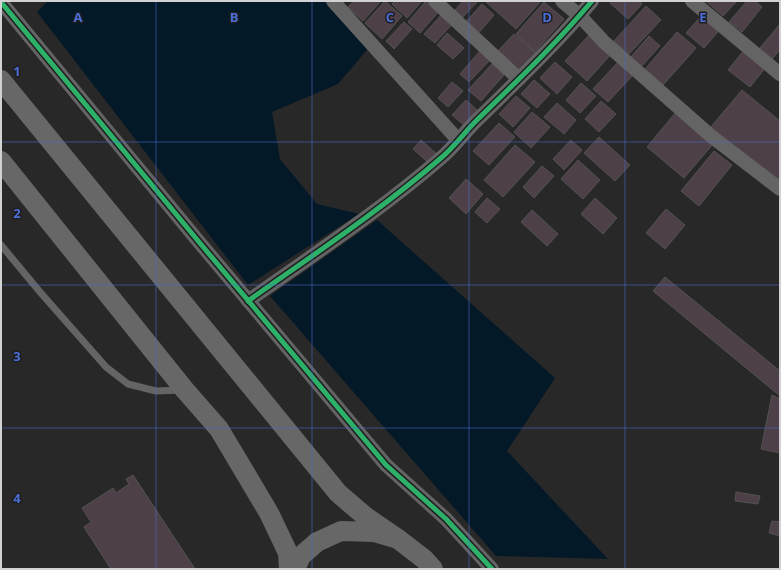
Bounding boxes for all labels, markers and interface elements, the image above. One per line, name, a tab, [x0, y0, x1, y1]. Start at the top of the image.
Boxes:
text: A	[74, 8, 83, 26]
text: B	[230, 8, 239, 26]
text: C	[386, 8, 394, 26]
text: D	[542, 8, 552, 26]
text: E	[699, 8, 707, 26]
text: 1	[13, 62, 21, 80]
text: 2	[13, 204, 21, 222]
text: 3	[13, 347, 21, 365]
text: 4	[13, 489, 21, 507]

